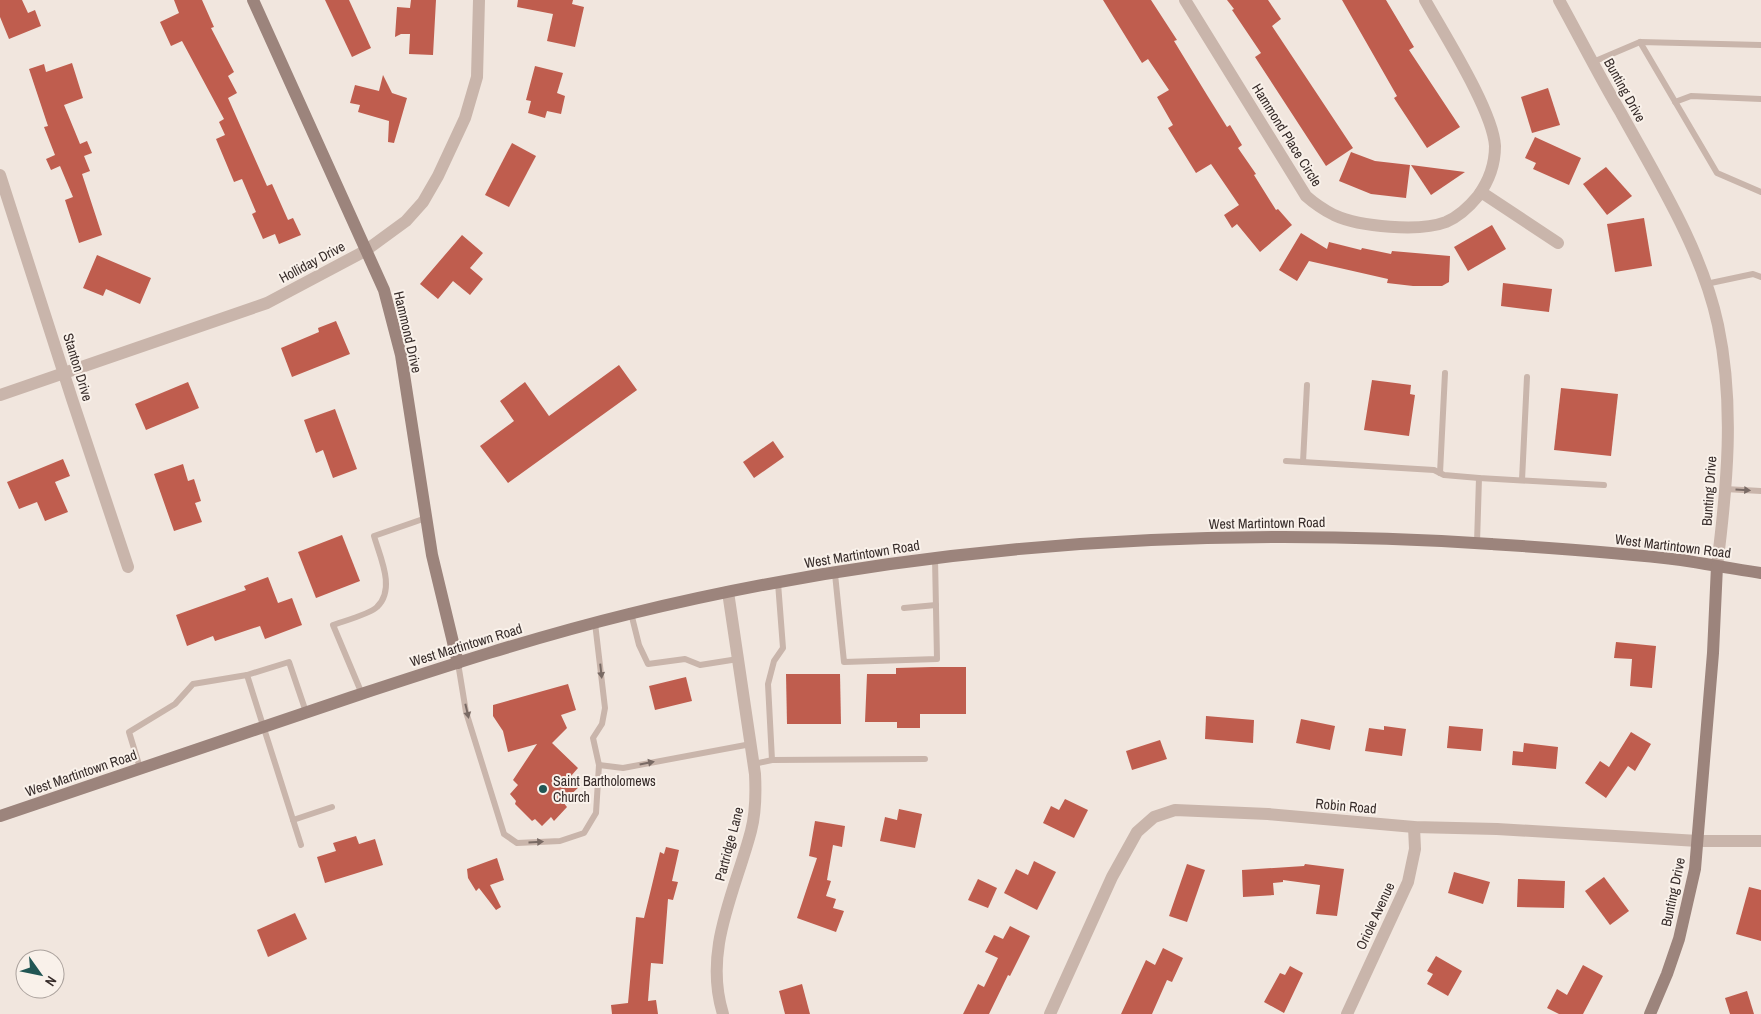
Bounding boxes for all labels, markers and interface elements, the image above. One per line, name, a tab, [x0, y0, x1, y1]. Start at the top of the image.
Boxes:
street label: Bunting Drive	[1600, 55, 1650, 125]
street label: Hammond Place Circle	[1248, 80, 1326, 190]
street label: Holliday Drive	[276, 237, 348, 287]
street label: Hammond Drive	[390, 289, 426, 375]
street label: Stanton Drive	[59, 331, 97, 403]
street label: Bunting Drive	[1698, 455, 1720, 527]
one-way arrow	[1735, 486, 1751, 494]
street label: West Martintown Road	[1209, 513, 1325, 533]
street label: West Martintown Road	[1614, 530, 1732, 562]
street label: West Martintown Road	[803, 536, 921, 572]
street label: West Martintown Road	[408, 619, 524, 671]
one-way arrow	[598, 664, 606, 680]
one-way arrow	[463, 704, 471, 719]
street label: West Martintown Road	[23, 746, 139, 800]
one-way arrow	[640, 759, 656, 767]
place label: Saint Bartholomews Church	[553, 772, 656, 806]
marker: Saint Bartholomews Church	[537, 783, 549, 795]
street label: Robin Road	[1315, 794, 1377, 818]
street label: Partridge Lane	[710, 805, 748, 883]
one-way arrow	[528, 838, 544, 846]
street label: Bunting Drive	[1657, 856, 1689, 928]
street label: Oriole Avenue	[1352, 879, 1398, 953]
north arrow	[15, 949, 65, 999]
text: N	[41, 973, 61, 989]

